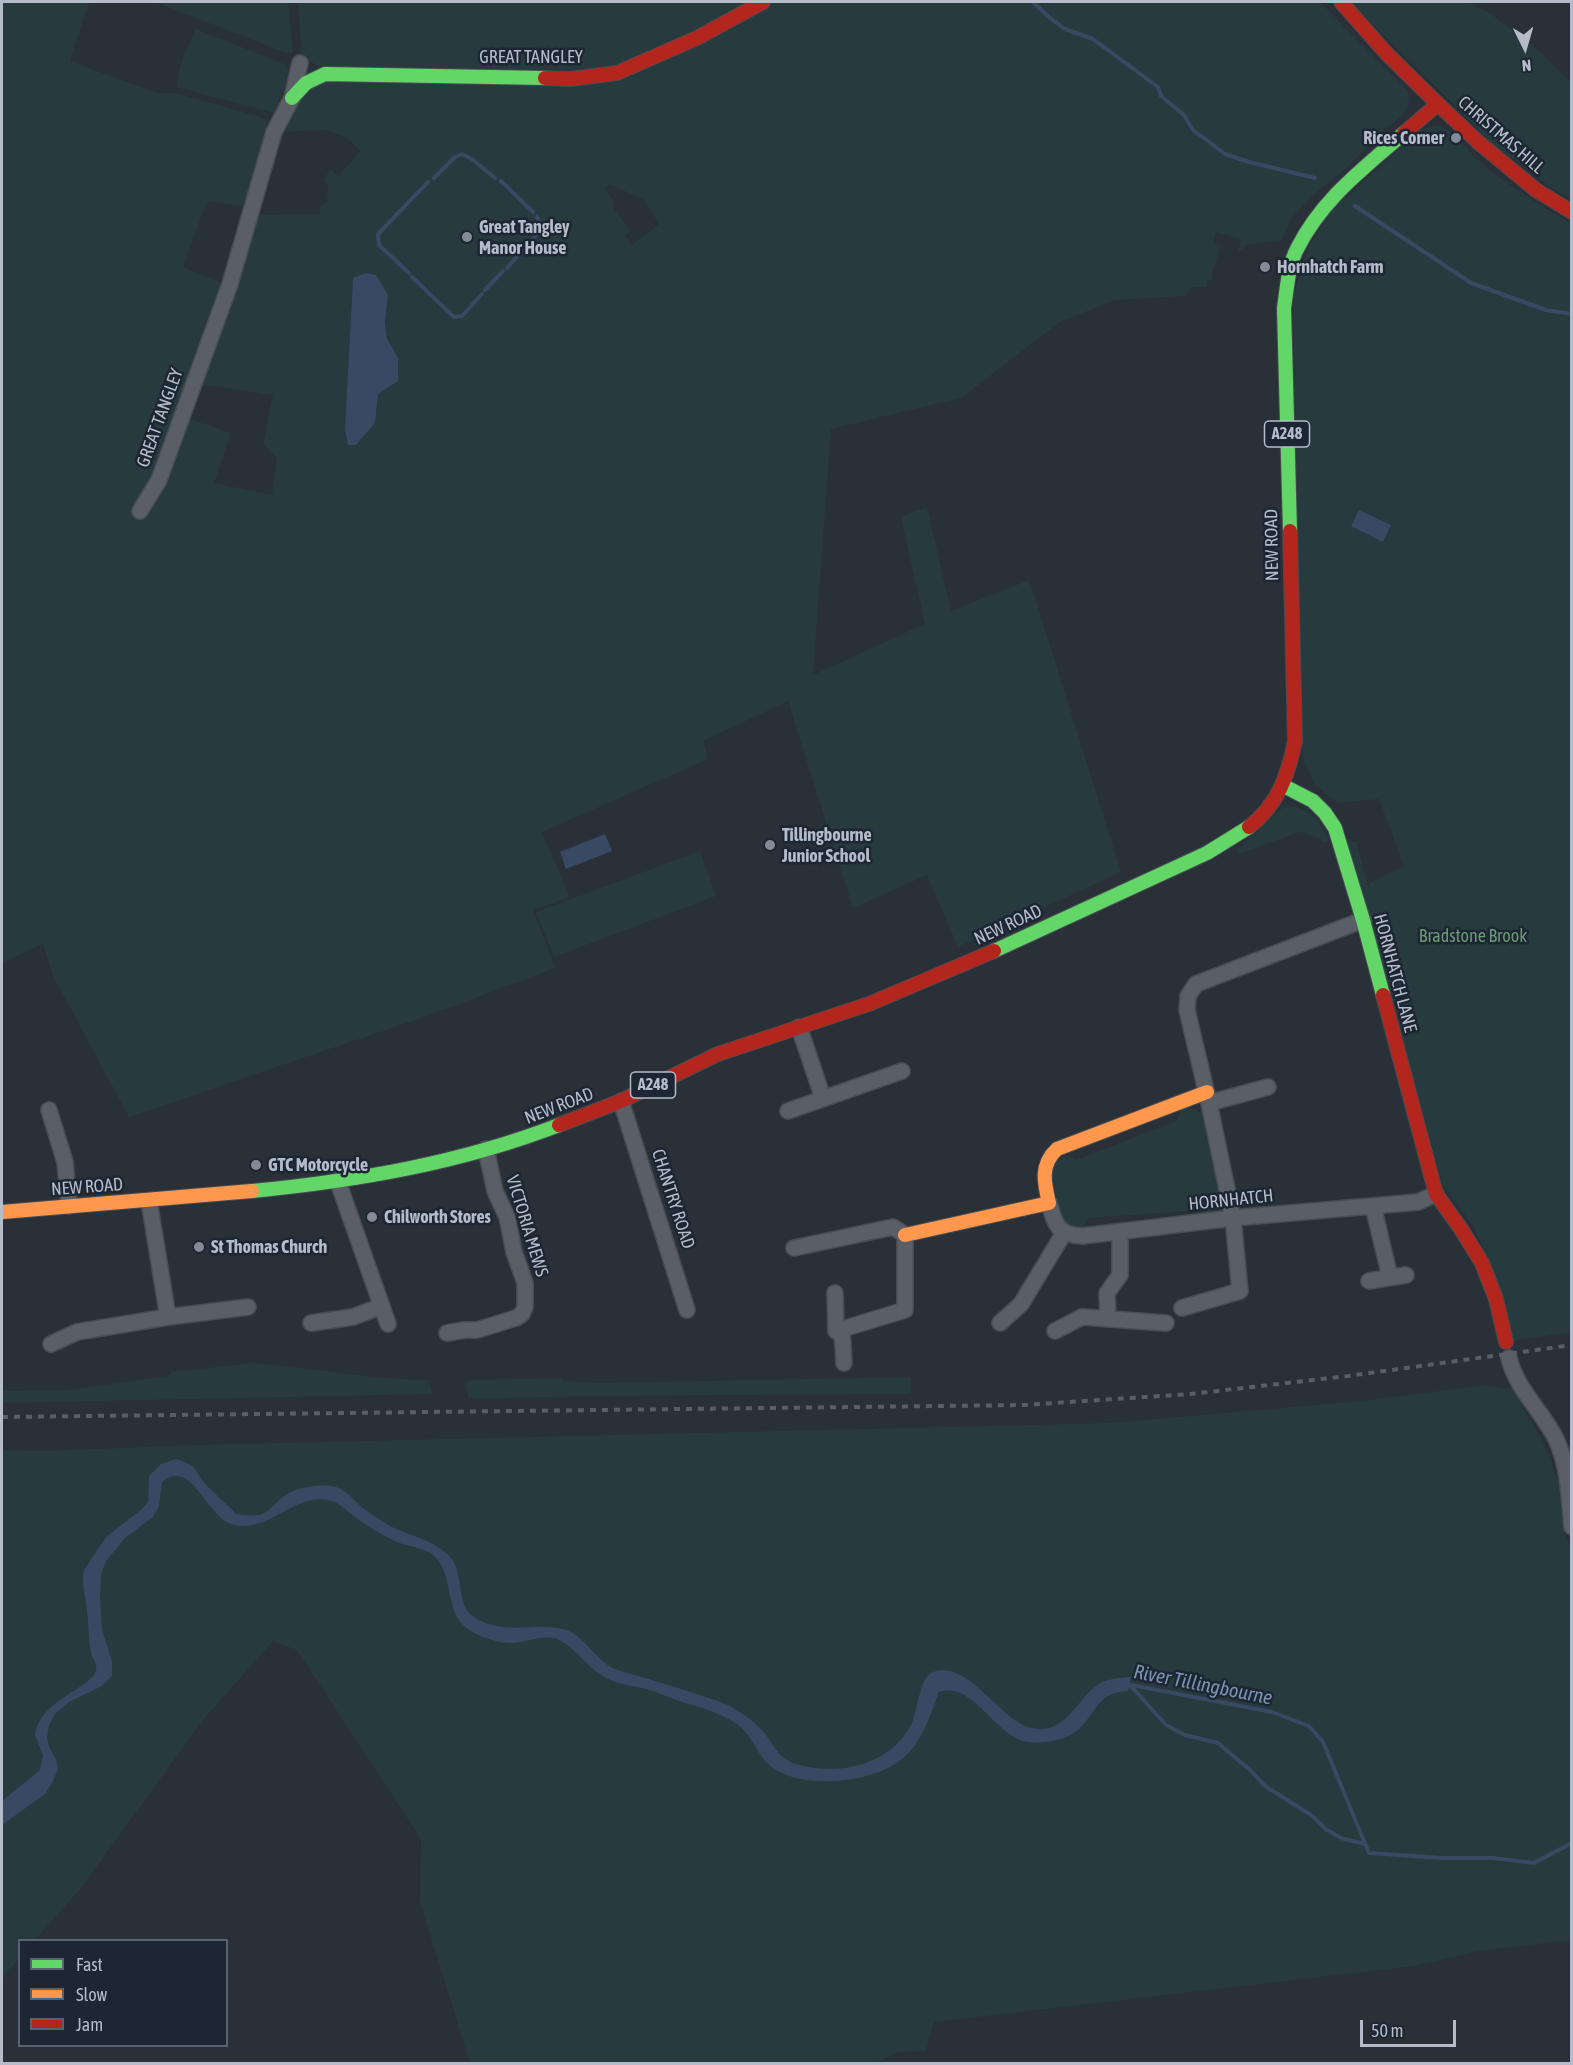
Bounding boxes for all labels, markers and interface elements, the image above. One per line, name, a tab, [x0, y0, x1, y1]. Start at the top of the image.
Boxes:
north arrow	[1495, 18, 1555, 78]
street label: GREAT TANGLEY	[479, 46, 583, 68]
text: N	[1521, 57, 1532, 75]
street label: CHRISTMAS HILL	[1453, 92, 1549, 178]
place label: Rices Corner	[1363, 127, 1444, 149]
marker: Rices Corner	[1449, 131, 1463, 145]
place label: Great Tangley Manor House	[479, 216, 570, 258]
marker: Great Tangley Manor House	[460, 230, 474, 244]
place label: Hornhatch Farm	[1277, 256, 1383, 278]
marker: Hornhatch Farm	[1258, 260, 1272, 274]
street label: GREAT TANGLEY	[132, 366, 188, 470]
road number: A248	[1264, 421, 1310, 447]
street label: NEW ROAD	[1261, 509, 1283, 581]
place label: Tillingbourne Junior School	[782, 824, 872, 866]
marker: Tillingbourne Junior School	[763, 838, 777, 852]
street label: NEW ROAD	[971, 900, 1045, 950]
street label: HORNHATCH LANE	[1369, 911, 1421, 1035]
park label: Bradstone Brook	[1419, 925, 1527, 947]
road number: A248	[630, 1072, 676, 1098]
street label: NEW ROAD	[522, 1083, 596, 1129]
street label: CHANTRY ROAD	[647, 1146, 699, 1252]
place label: GTC Motorcycle	[268, 1154, 368, 1176]
marker: GTC Motorcycle	[249, 1158, 263, 1172]
street label: VICTORIA MEWS	[501, 1173, 553, 1279]
street label: NEW ROAD	[50, 1174, 124, 1200]
street label: HORNHATCH	[1187, 1185, 1275, 1215]
place label: Chilworth Stores	[384, 1206, 491, 1228]
marker: Chilworth Stores	[365, 1210, 379, 1224]
place label: St Thomas Church	[211, 1236, 327, 1258]
marker: St Thomas Church	[192, 1240, 206, 1254]
water label: River Tillingbourne	[1132, 1660, 1274, 1710]
legend	[18, 1939, 228, 2047]
text: Fast	[76, 1954, 103, 1975]
text: Slow	[76, 1984, 107, 2005]
scale bar	[1363, 2008, 1459, 2046]
text: Jam	[76, 2014, 103, 2035]
text: 50 m	[1371, 2020, 1403, 2041]

